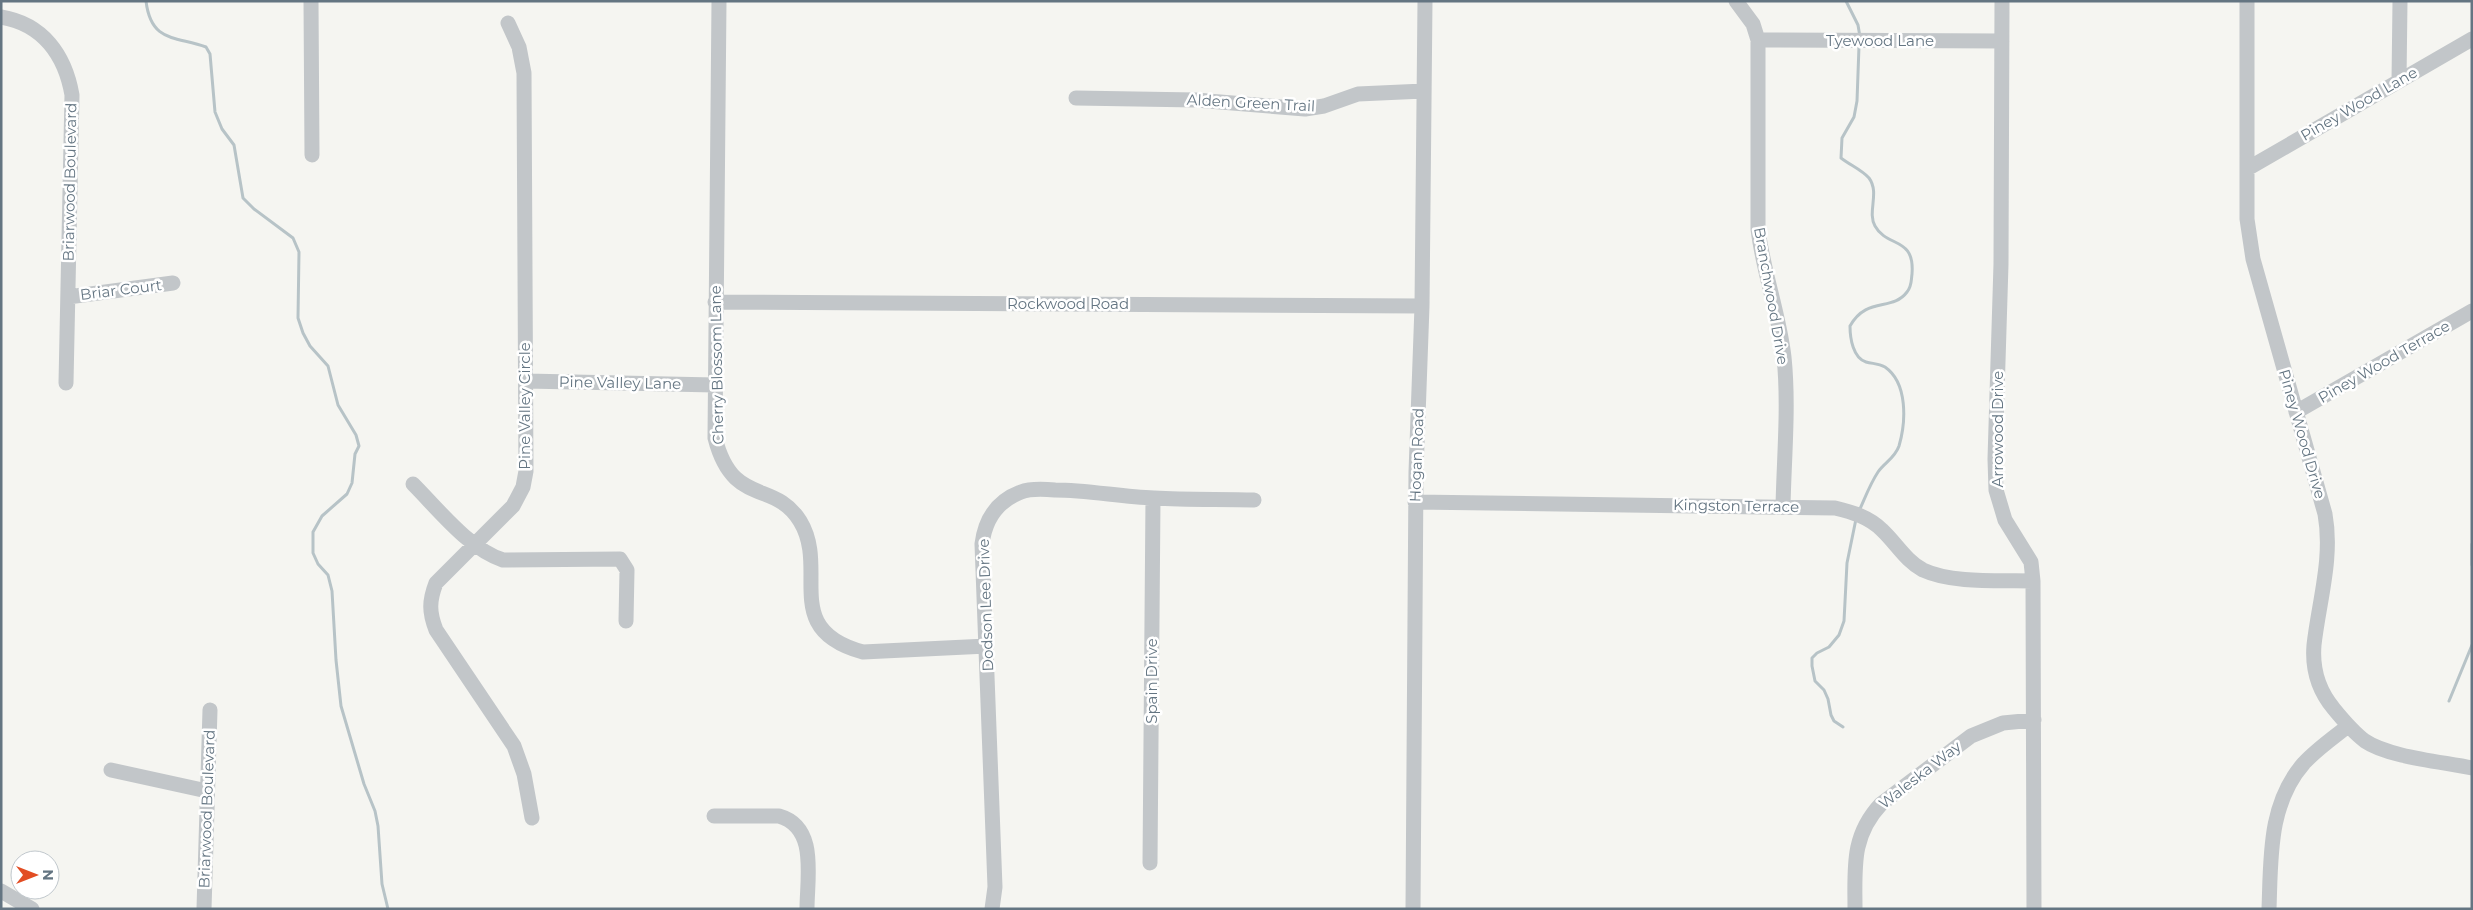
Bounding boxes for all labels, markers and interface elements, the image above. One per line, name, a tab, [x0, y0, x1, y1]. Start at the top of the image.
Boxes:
street label: Tyewood Lane	[1826, 31, 1934, 50]
street label: Piney Wood Lane	[2297, 62, 2420, 145]
street label: Alden Green Trail	[1186, 90, 1316, 115]
street label: Briarwood Boulevard	[59, 103, 80, 261]
street label: Branchwood Drive	[1750, 226, 1793, 366]
street label: Briar Court	[79, 275, 163, 304]
street label: Cherry Blossom Lane	[706, 285, 727, 445]
street label: Rockwood Road	[1007, 294, 1129, 313]
street label: Piney Wood Terrace	[2314, 316, 2453, 407]
street label: Pine Valley Circle	[515, 342, 534, 470]
street label: Piney Wood Drive	[2275, 367, 2330, 501]
street label: Arrowood Drive	[1988, 371, 2007, 487]
street label: Pine Valley Lane	[559, 372, 681, 393]
street label: Hogan Road	[1405, 408, 1428, 502]
street label: Kingston Terrace	[1673, 495, 1799, 516]
street label: Dodson Lee Drive	[974, 538, 997, 672]
street label: Spain Drive	[1142, 638, 1161, 724]
street label: Briarwood Boulevard	[194, 729, 219, 889]
street label: Waleska Way	[1875, 736, 1965, 813]
north arrow	[10, 850, 60, 900]
text: N	[39, 869, 57, 881]

